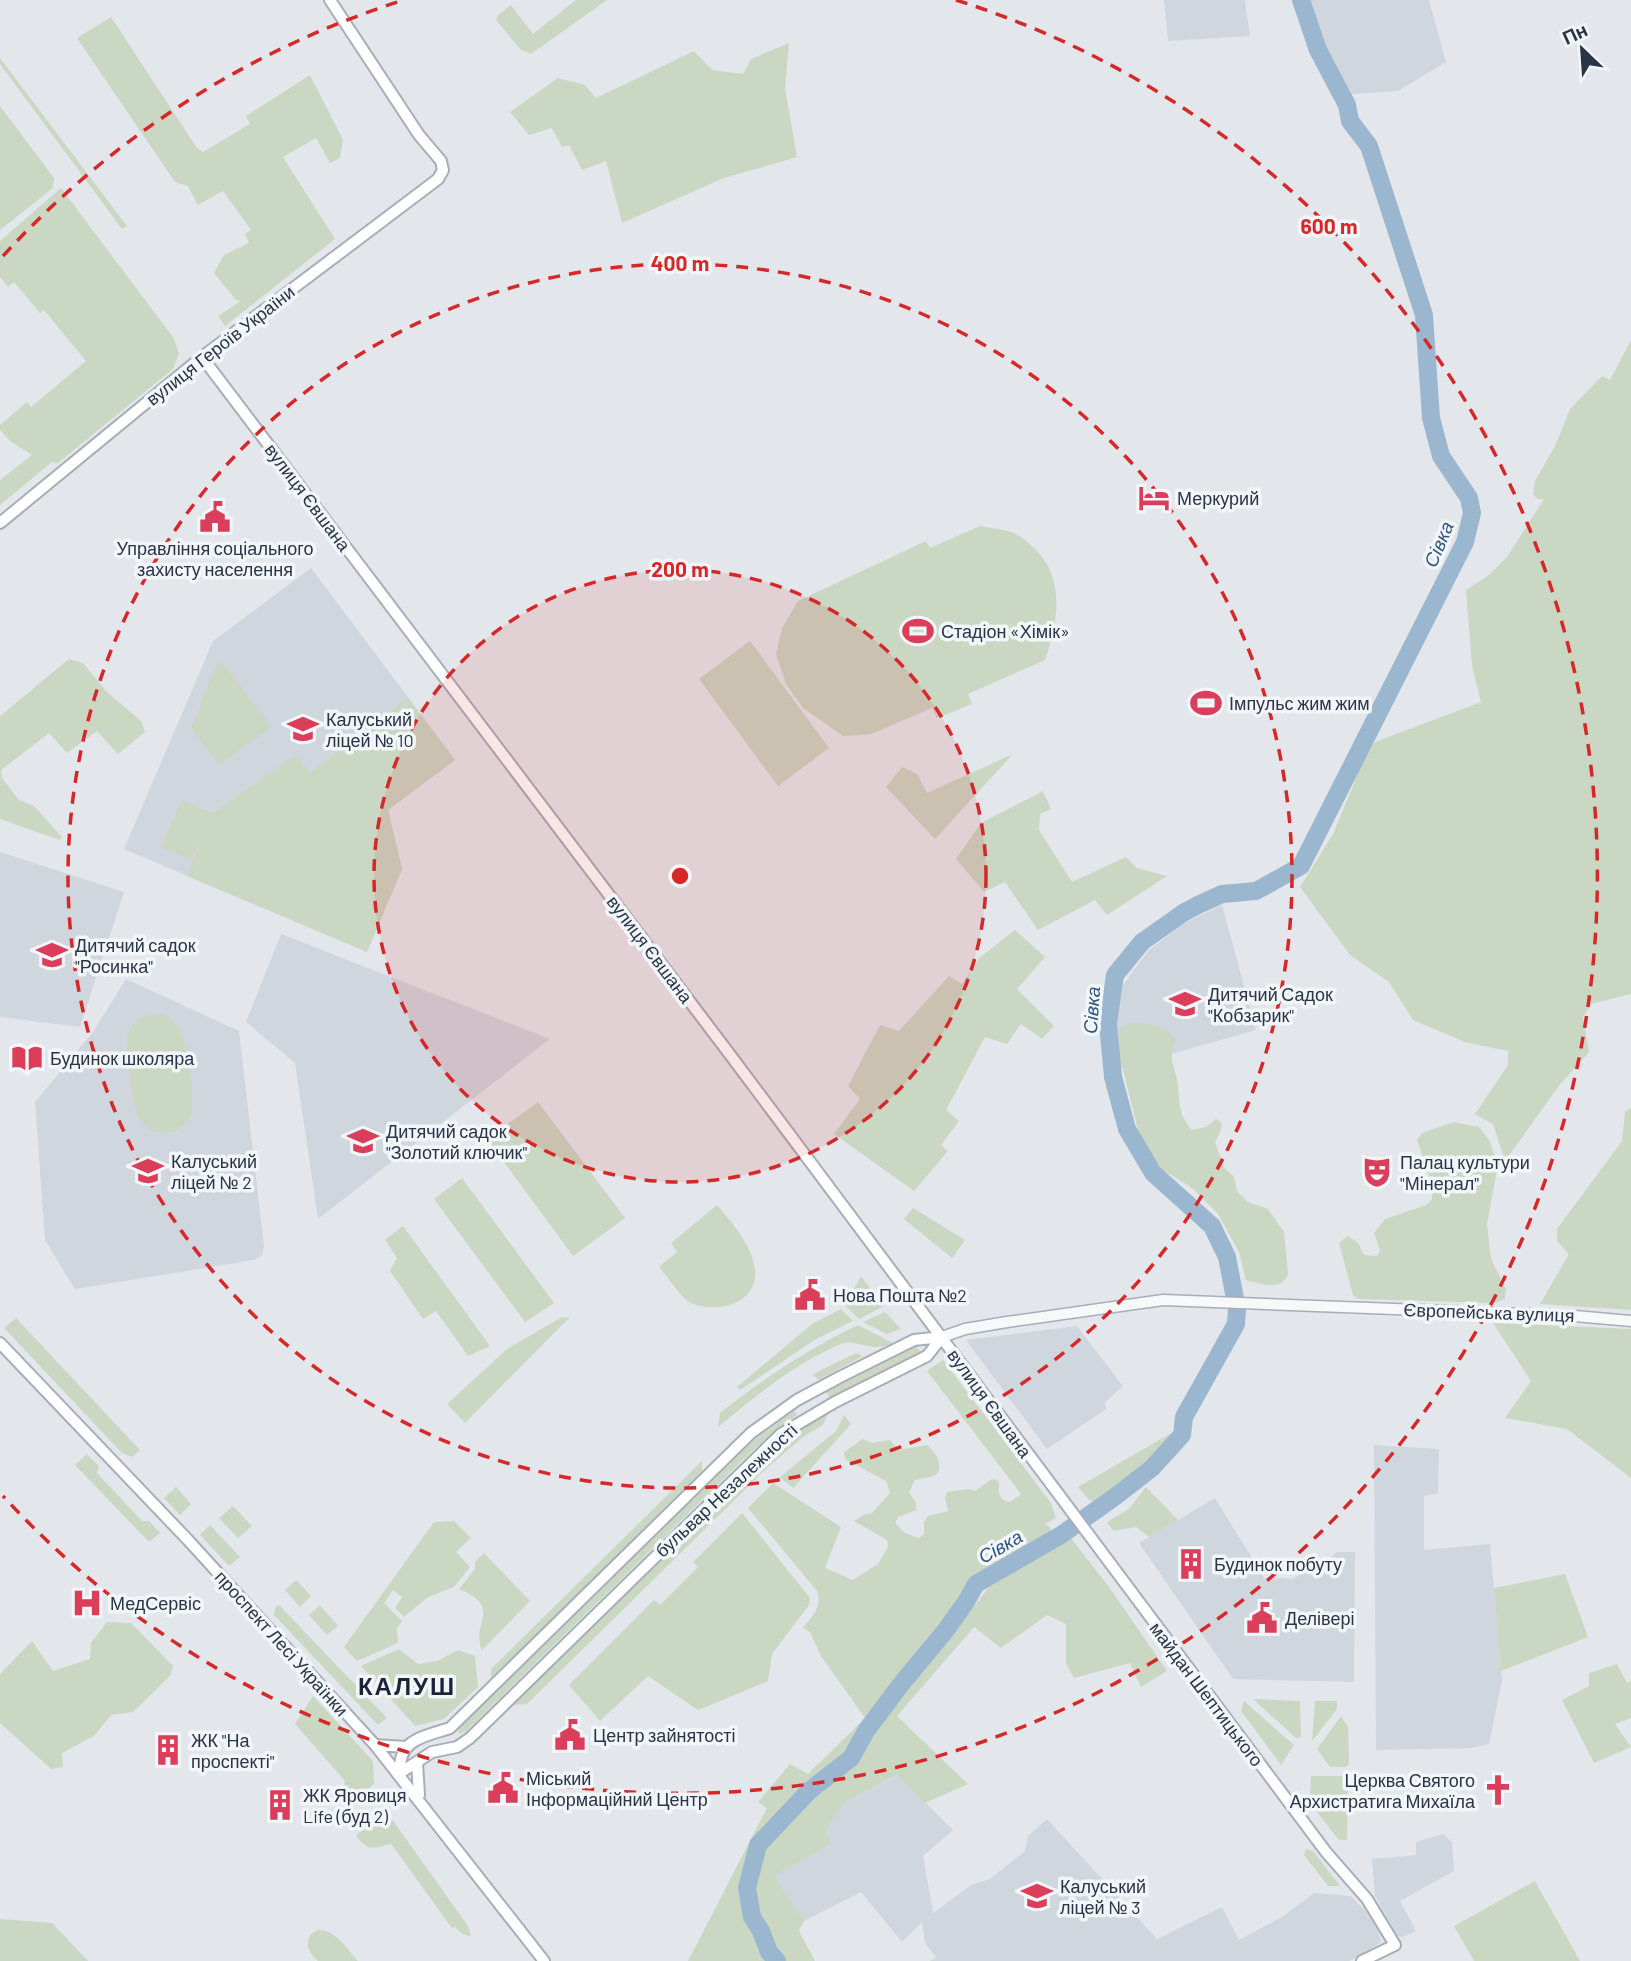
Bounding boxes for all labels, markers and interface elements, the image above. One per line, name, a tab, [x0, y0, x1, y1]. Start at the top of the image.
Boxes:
north arrow	[1547, 14, 1617, 84]
text: Пн	[1558, 17, 1591, 49]
text: 600 m	[1301, 213, 1357, 238]
text: 400 m	[651, 250, 709, 275]
street label: вулиця Героїв України	[141, 280, 299, 410]
street label: вулиця Євшана	[260, 439, 356, 556]
hotel icon: Меркурий	[1137, 481, 1171, 515]
place label: Меркурий	[1177, 487, 1259, 509]
public building icon: Управління соціального захисту населення	[198, 500, 232, 534]
water label: Сівка	[1418, 518, 1458, 570]
place label: Управління соціального захисту населення	[117, 537, 313, 580]
text: 200 m	[651, 556, 709, 581]
sports icon: Стадіон «Хімік»	[901, 614, 935, 648]
place label: Стадіон «Хімік»	[941, 620, 1070, 642]
sports icon: Імпульс жим жим	[1189, 686, 1223, 720]
place label: Імпульс жим жим	[1229, 692, 1370, 714]
place label: Калуський ліцей № 10	[326, 708, 414, 751]
school or university icon: Калуський ліцей № 10	[286, 712, 320, 746]
centre of rings	[668, 864, 692, 888]
street label: вулиця Євшана	[602, 891, 698, 1008]
place label: Дитячий садок "Росинка"	[75, 934, 196, 977]
school or university icon: Дитячий садок "Росинка"	[35, 938, 69, 972]
place label: Дитячий Садок "Кобзарик"	[1208, 983, 1333, 1026]
water label: Сівка	[1078, 986, 1104, 1034]
school or university icon: Дитячий Садок "Кобзарик"	[1168, 987, 1202, 1021]
library icon: Будинок школяра	[10, 1041, 44, 1075]
place label: Будинок школяра	[50, 1047, 195, 1069]
place label: Дитячий садок "Золотий ключик"	[386, 1120, 527, 1163]
school or university icon: Дитячий садок "Золотий ключик"	[346, 1124, 380, 1158]
place label: Калуський ліцей № 2	[171, 1150, 257, 1193]
place label: Палац культури "Мінерал"	[1400, 1151, 1530, 1194]
school or university icon: Калуський ліцей № 2	[131, 1154, 165, 1188]
theatre icon: Палац культури "Мінерал"	[1360, 1155, 1394, 1189]
public building icon: Нова Пошта №2	[793, 1278, 827, 1312]
place label: Нова Пошта №2	[833, 1284, 967, 1306]
street label: Європейська вулиця	[1403, 1298, 1575, 1326]
street label: вулиця Євшана	[943, 1344, 1037, 1462]
street label: бульвар Незалежності	[651, 1419, 801, 1561]
water label: Сівка	[974, 1524, 1026, 1568]
building icon: Будинок побуту	[1174, 1547, 1208, 1581]
place label: Будинок побуту	[1214, 1553, 1342, 1575]
street label: проспект Лесі Українки	[211, 1566, 353, 1720]
hospital icon: МедСервіс	[70, 1586, 104, 1620]
place label: МедСервіс	[110, 1592, 201, 1614]
public building icon: Делівері	[1245, 1601, 1279, 1635]
place label: Делівері	[1285, 1607, 1355, 1629]
street label: майдан Шептицького	[1146, 1617, 1268, 1771]
district label: КАЛУШ	[358, 1671, 456, 1700]
public building icon: Центр зайнятості	[553, 1718, 587, 1752]
place label: Центр зайнятості	[593, 1724, 735, 1746]
place label: ЖК "На проспекті"	[191, 1729, 275, 1772]
building icon: ЖК "На проспекті"	[151, 1733, 185, 1767]
place label: Міський Інформаційний Центр	[526, 1767, 708, 1810]
place label: Церква Святого Архистратига Михаїла	[1290, 1769, 1476, 1812]
public building icon: Міський Інформаційний Центр	[486, 1771, 520, 1805]
church icon: Церква Святого Архистратига Михаїла	[1481, 1773, 1515, 1807]
place label: ЖК Яровиця Life (буд 2)	[303, 1784, 406, 1827]
building icon: ЖК Яровиця Life (буд 2)	[263, 1788, 297, 1822]
place label: Калуський ліцей № 3	[1060, 1875, 1146, 1918]
school or university icon: Калуський ліцей № 3	[1020, 1879, 1054, 1913]

